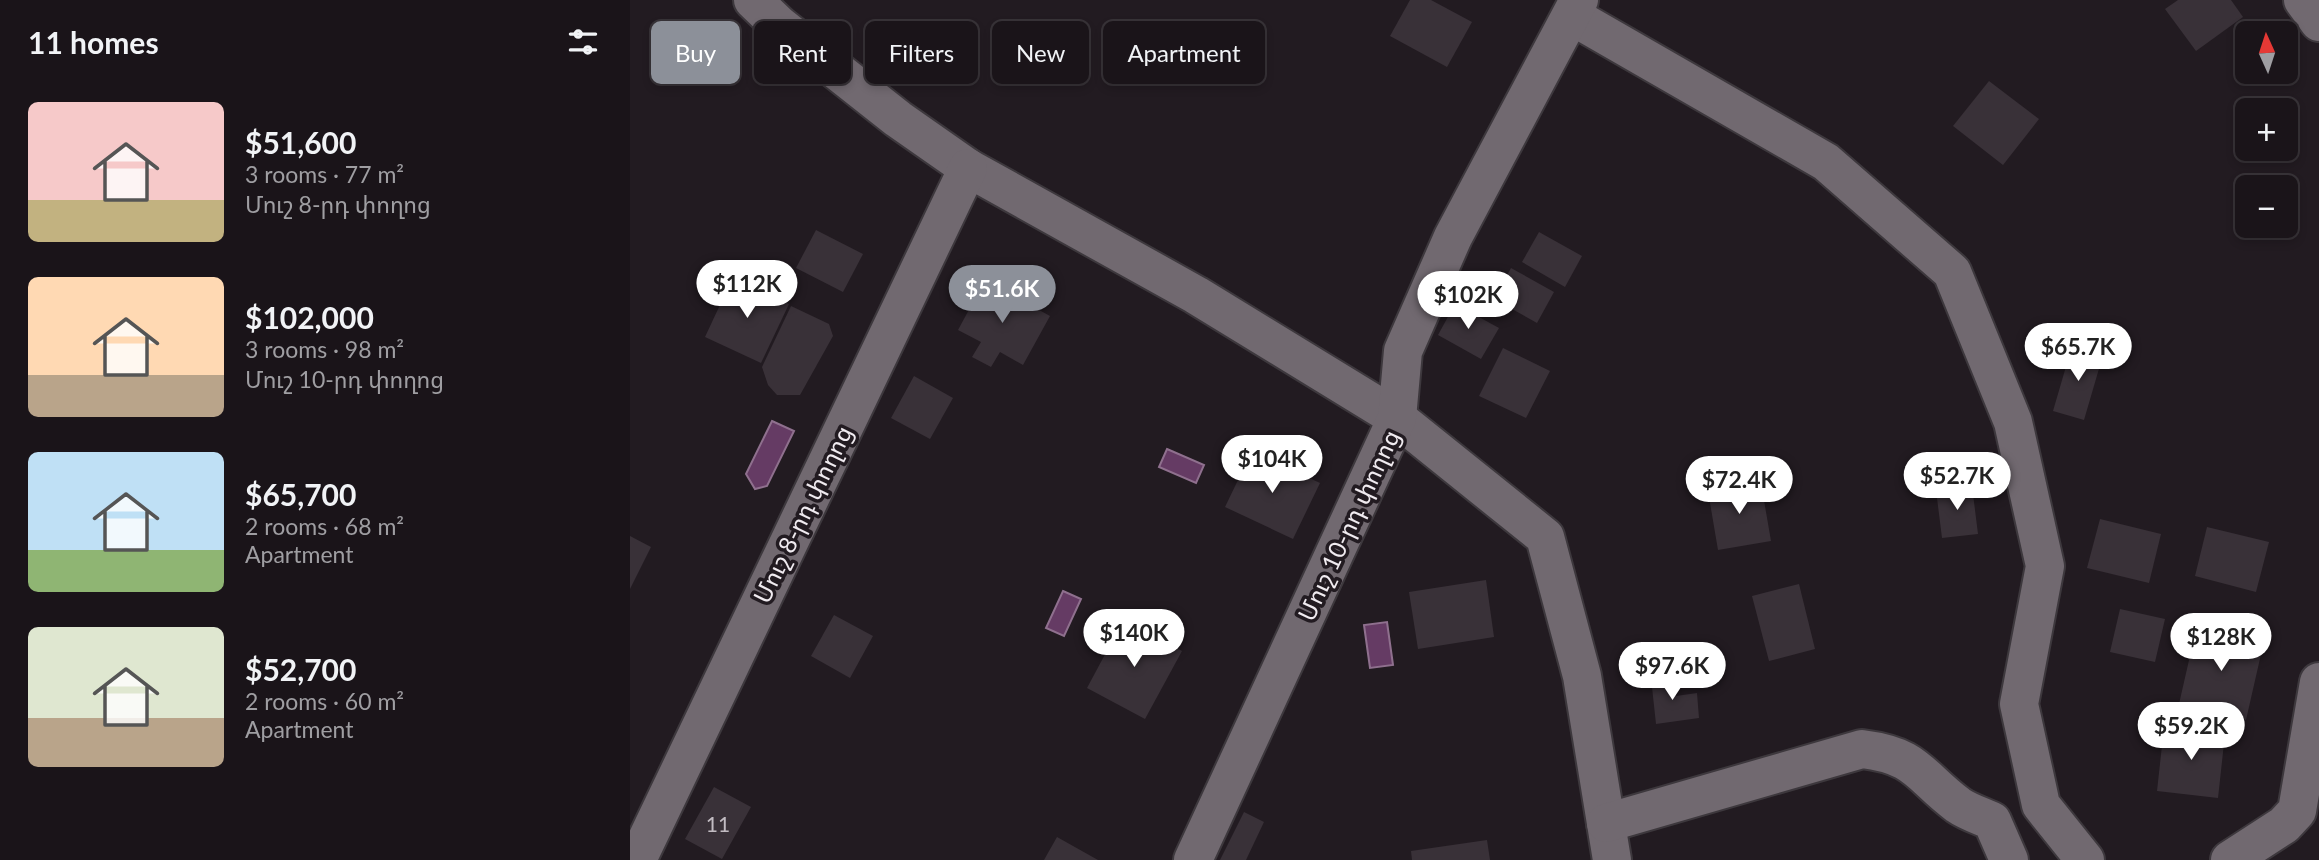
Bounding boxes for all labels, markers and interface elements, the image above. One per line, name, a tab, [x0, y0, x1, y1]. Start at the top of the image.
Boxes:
chip: Buy	[651, 21, 740, 84]
chip: Rent	[754, 21, 851, 84]
chip: Filters	[865, 21, 978, 84]
chip: New	[992, 21, 1089, 84]
chip: Apartment	[1103, 21, 1265, 84]
north arrow	[2235, 21, 2298, 84]
map controls	[2235, 21, 2298, 238]
icon: filters	[564, 23, 602, 61]
text: 11 homes	[28, 24, 159, 60]
button: +	[2235, 98, 2298, 161]
text: $51,600	[245, 124, 356, 160]
icon: home	[84, 130, 168, 214]
text: 3 rooms · 77 m²	[245, 160, 404, 188]
button: −	[2235, 175, 2298, 238]
text: Մուշ 8-րդ փողոց	[245, 190, 431, 218]
pin: $112K	[698, 260, 796, 320]
pin: $51.6K	[945, 266, 1059, 325]
text: $112K	[712, 269, 782, 297]
pin: $102K	[1419, 272, 1517, 331]
text: $51.6K	[965, 274, 1039, 302]
text: $102K	[1433, 280, 1503, 308]
text: $102,000	[245, 299, 374, 335]
icon: home	[84, 305, 168, 389]
pin: $65.7K	[2021, 324, 2135, 383]
text: $65.7K	[2041, 332, 2115, 360]
text: 3 rooms · 98 m²	[245, 335, 404, 363]
text: Մուշ 10-րդ փողոց	[245, 365, 444, 393]
street label: Մուշ 8-րդ փողոց	[747, 421, 858, 608]
street label: Մուշ 10-րդ փողոց	[1291, 425, 1406, 626]
pin: $104K	[1223, 435, 1321, 495]
text: $104K	[1237, 444, 1307, 472]
pin: $52.7K	[1900, 452, 2014, 512]
pin: $72.4K	[1682, 456, 1796, 516]
text: $52.7K	[1920, 461, 1994, 489]
text: $72.4K	[1702, 465, 1776, 493]
text: $65,700	[245, 476, 356, 512]
icon: home	[84, 480, 168, 564]
text: 2 rooms · 68 m²	[245, 512, 404, 540]
text: Apartment	[245, 540, 353, 568]
pin: $140K	[1085, 610, 1183, 669]
pin: $128K	[2172, 614, 2270, 673]
text: $140K	[1099, 618, 1169, 646]
text: $128K	[2186, 622, 2256, 650]
pin: $97.6K	[1615, 642, 1729, 702]
text: $52,700	[245, 651, 356, 687]
text: $97.6K	[1635, 651, 1709, 679]
icon: home	[84, 655, 168, 739]
text: 2 rooms · 60 m²	[245, 687, 404, 715]
pin: $59.2K	[2134, 702, 2248, 762]
text: $59.2K	[2154, 711, 2228, 739]
text: Apartment	[245, 715, 353, 743]
house number: 11	[706, 811, 730, 836]

